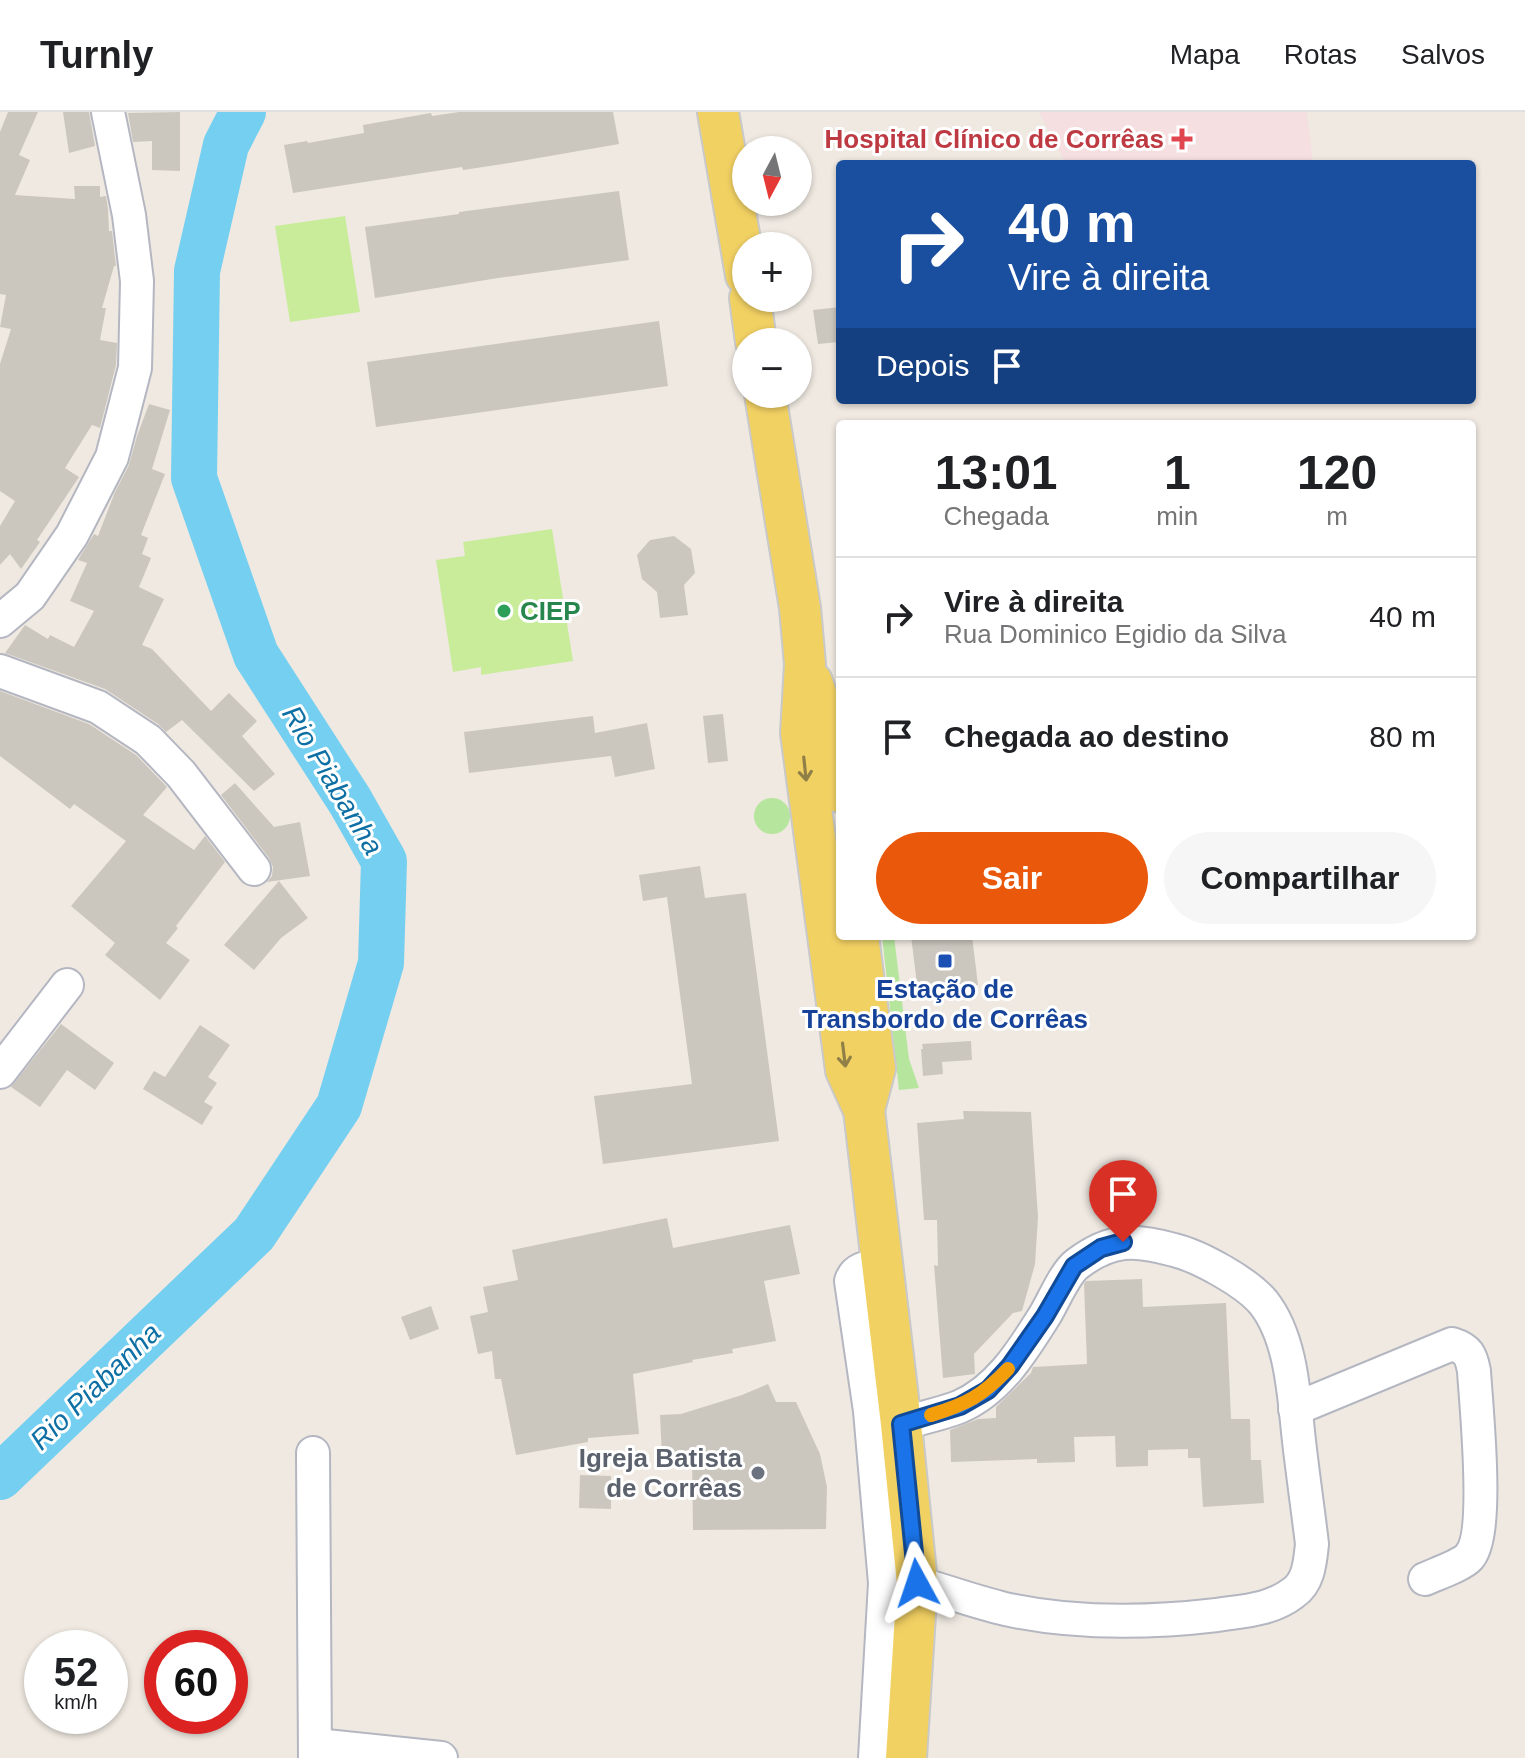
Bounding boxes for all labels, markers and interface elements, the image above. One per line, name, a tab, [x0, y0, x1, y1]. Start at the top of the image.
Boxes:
text: Turnly	[40, 34, 153, 76]
text: Mapa	[1170, 39, 1240, 70]
text: Rotas	[1284, 39, 1357, 70]
text: Salvos	[1401, 39, 1485, 70]
place label: Hospital Clínico de Corrêas	[824, 124, 1164, 154]
marker: Hospital Clínico de Corrêas	[1171, 128, 1193, 150]
north arrow	[732, 136, 812, 216]
map controls	[732, 136, 812, 408]
text: 40 m	[1008, 191, 1136, 254]
icon: right	[876, 192, 980, 296]
button: +	[732, 232, 812, 312]
text: Vire à direita	[1008, 257, 1209, 298]
button: −	[732, 328, 812, 408]
icon: arrive	[985, 344, 1029, 388]
text: Depois	[876, 349, 969, 382]
text: 13:01	[935, 446, 1058, 499]
text: 1	[1164, 446, 1191, 499]
text: 120	[1297, 446, 1377, 499]
text: Chegada	[943, 501, 1049, 531]
text: min	[1156, 501, 1198, 531]
text: m	[1326, 501, 1348, 531]
text: Vire à direita	[944, 585, 1124, 618]
icon: right	[876, 595, 920, 639]
place label: CIEP	[520, 596, 581, 626]
text: 40 m	[1369, 600, 1436, 633]
marker: CIEP	[495, 602, 513, 620]
text: Rua Dominico Egidio da Silva	[944, 619, 1287, 649]
water label: Rio Piabanha	[276, 700, 389, 860]
icon: arrive	[876, 715, 920, 759]
text: Chegada ao destino	[944, 720, 1229, 753]
text: 80 m	[1369, 720, 1436, 753]
one-way arrow	[798, 755, 813, 782]
button: Sair	[876, 832, 1148, 924]
button: Compartilhar	[1164, 832, 1436, 924]
marker: Estação de Transbordo de Corrêas	[936, 952, 954, 970]
place label: Estação de Transbordo de Corrêas	[802, 974, 1088, 1034]
one-way arrow	[836, 1041, 851, 1068]
pin	[1089, 1160, 1157, 1242]
icon: arrive	[1101, 1172, 1145, 1216]
water label: Rio Piabanha	[24, 1317, 167, 1456]
place label: Igreja Batista de Corrêas	[579, 1443, 743, 1503]
marker: Igreja Batista de Corrêas	[749, 1464, 767, 1482]
position arrow	[875, 1541, 959, 1625]
speed limit sign: 60	[144, 1630, 248, 1734]
text: 52	[54, 1650, 98, 1694]
text: km/h	[54, 1691, 98, 1713]

